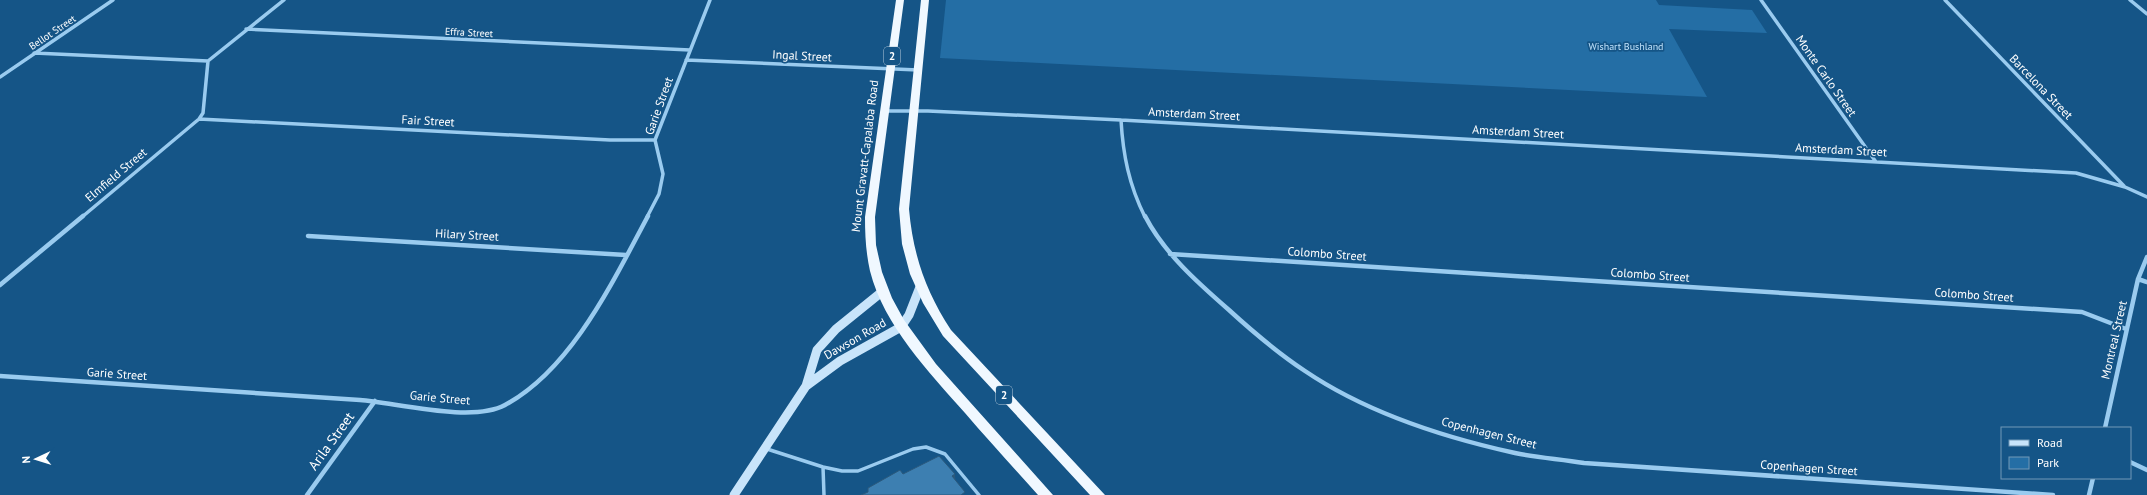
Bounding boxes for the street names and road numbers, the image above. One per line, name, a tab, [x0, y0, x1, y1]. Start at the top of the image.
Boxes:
street label: Bellot Street	[26, 12, 79, 53]
street label: Effra Street	[445, 25, 494, 40]
street label: Monte Carlo Street	[1793, 32, 1860, 119]
street label: Ingal Street	[772, 46, 832, 65]
road number: 2	[884, 47, 900, 65]
street label: Barcelona Street	[2007, 51, 2076, 122]
street label: Garie Street	[641, 75, 676, 137]
street label: Mount Gravatt-Capalaba Road	[848, 79, 881, 233]
street label: Amsterdam Street	[1148, 104, 1240, 123]
street label: Fair Street	[401, 112, 455, 129]
street label: Amsterdam Street	[1472, 122, 1564, 141]
street label: Amsterdam Street	[1795, 140, 1887, 159]
street label: Elmfield Street	[82, 144, 150, 205]
street label: Hilary Street	[435, 225, 499, 244]
street label: Colombo Street	[1287, 243, 1367, 264]
street label: Colombo Street	[1610, 264, 1690, 285]
street label: Colombo Street	[1934, 284, 2014, 305]
street label: Montreal Street	[2097, 299, 2130, 381]
street label: Dawson Road	[821, 315, 888, 362]
street label: Garie Street	[86, 364, 148, 383]
road number: 2	[996, 386, 1012, 404]
street label: Garie Street	[409, 387, 471, 408]
street label: Arila Street	[304, 408, 358, 473]
street label: Copenhagen Street	[1440, 413, 1538, 452]
street label: Copenhagen Street	[1760, 457, 1858, 478]

